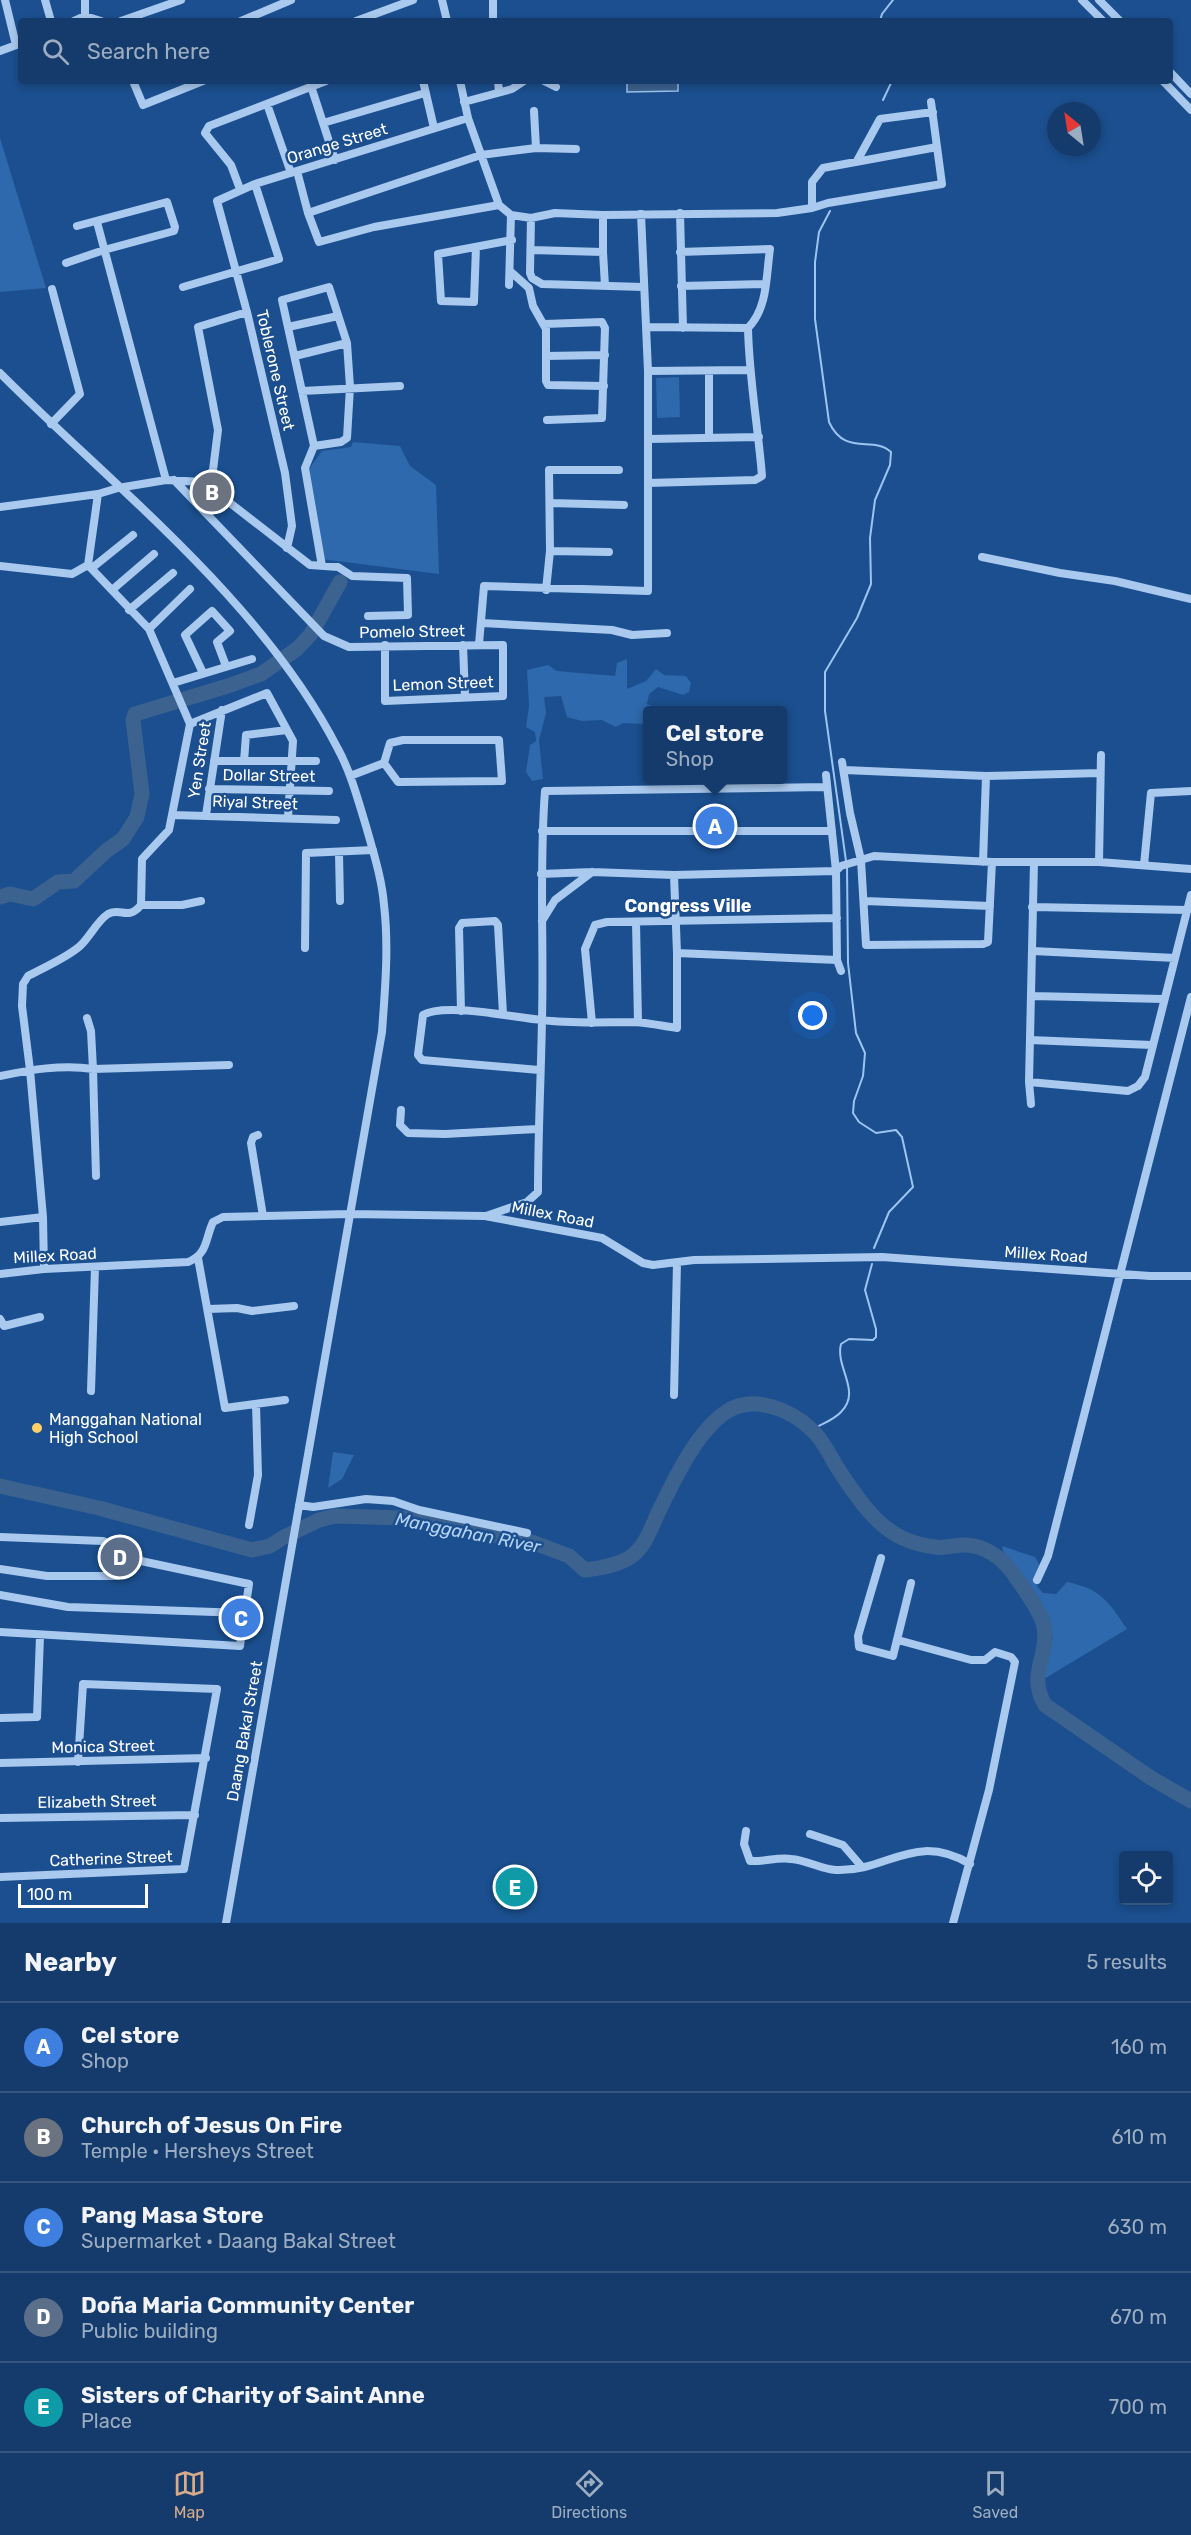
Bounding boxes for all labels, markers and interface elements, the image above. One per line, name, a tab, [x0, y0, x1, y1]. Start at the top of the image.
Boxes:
search box	[18, 18, 1173, 84]
icon: search	[39, 35, 72, 68]
text: Search here	[87, 38, 210, 65]
north arrow	[1047, 102, 1101, 156]
street label: Orange Street	[285, 119, 390, 168]
street label: Toblerone Street	[252, 308, 299, 432]
pin: B	[192, 470, 232, 514]
street label: Pomelo Street	[359, 621, 465, 642]
street label: Lemon Street	[392, 672, 494, 695]
popup	[643, 706, 787, 784]
street label: Yen Street	[184, 720, 215, 800]
text: Cel store	[666, 720, 764, 747]
text: Shop	[666, 747, 714, 771]
street label: Dollar Street	[222, 765, 316, 786]
street label: Riyal Street	[212, 792, 298, 813]
pin: A	[696, 804, 734, 848]
district label: Congress Ville	[624, 895, 752, 917]
your location	[798, 1001, 827, 1030]
street label: Millex Road	[510, 1197, 596, 1232]
street label: Millex Road	[1004, 1242, 1088, 1267]
street label: Millex Road	[13, 1244, 97, 1267]
place label: Manggahan National High School	[49, 1410, 202, 1447]
marker: Manggahan National High School	[30, 1421, 44, 1435]
water label: Manggahan River	[394, 1508, 544, 1558]
pin: D	[100, 1534, 140, 1580]
pin: C	[222, 1596, 260, 1640]
street label: Daang Bakal Street	[223, 1659, 266, 1803]
street label: Monica Street	[51, 1736, 155, 1757]
street label: Elizabeth Street	[37, 1791, 157, 1812]
street label: Catherine Street	[49, 1847, 173, 1870]
map controls	[1119, 1851, 1173, 1905]
button: locate	[1119, 1851, 1173, 1905]
pin: E	[496, 1864, 534, 1910]
scale bar	[18, 1881, 148, 1908]
text: 100 m	[27, 1885, 72, 1904]
text: Nearby	[24, 1947, 117, 1978]
text: 5 results	[1086, 1950, 1167, 1974]
text: Cel store	[81, 2022, 179, 2049]
text: A	[36, 2035, 51, 2059]
text: 160 m	[1111, 2035, 1167, 2059]
text: Shop	[81, 2049, 129, 2073]
text: Church of Jesus On Fire	[81, 2112, 342, 2139]
text: B	[36, 2125, 51, 2149]
text: 610 m	[1111, 2125, 1167, 2149]
text: Temple · Hersheys Street	[81, 2139, 314, 2163]
text: Pang Masa Store	[81, 2202, 264, 2229]
text: C	[36, 2215, 51, 2239]
text: 630 m	[1108, 2215, 1167, 2239]
text: Supermarket · Daang Bakal Street	[81, 2229, 396, 2253]
text: Doña Maria Community Center	[81, 2292, 414, 2319]
text: D	[36, 2305, 51, 2329]
text: 670 m	[1110, 2305, 1167, 2329]
text: Public building	[81, 2319, 218, 2343]
text: Sisters of Charity of Saint Anne	[81, 2382, 425, 2409]
text: E	[37, 2395, 50, 2419]
text: 700 m	[1109, 2395, 1167, 2419]
text: Place	[81, 2409, 132, 2433]
tab: Map	[173, 2467, 206, 2522]
tab: Directions	[551, 2467, 627, 2522]
tab: Saved	[973, 2467, 1018, 2522]

